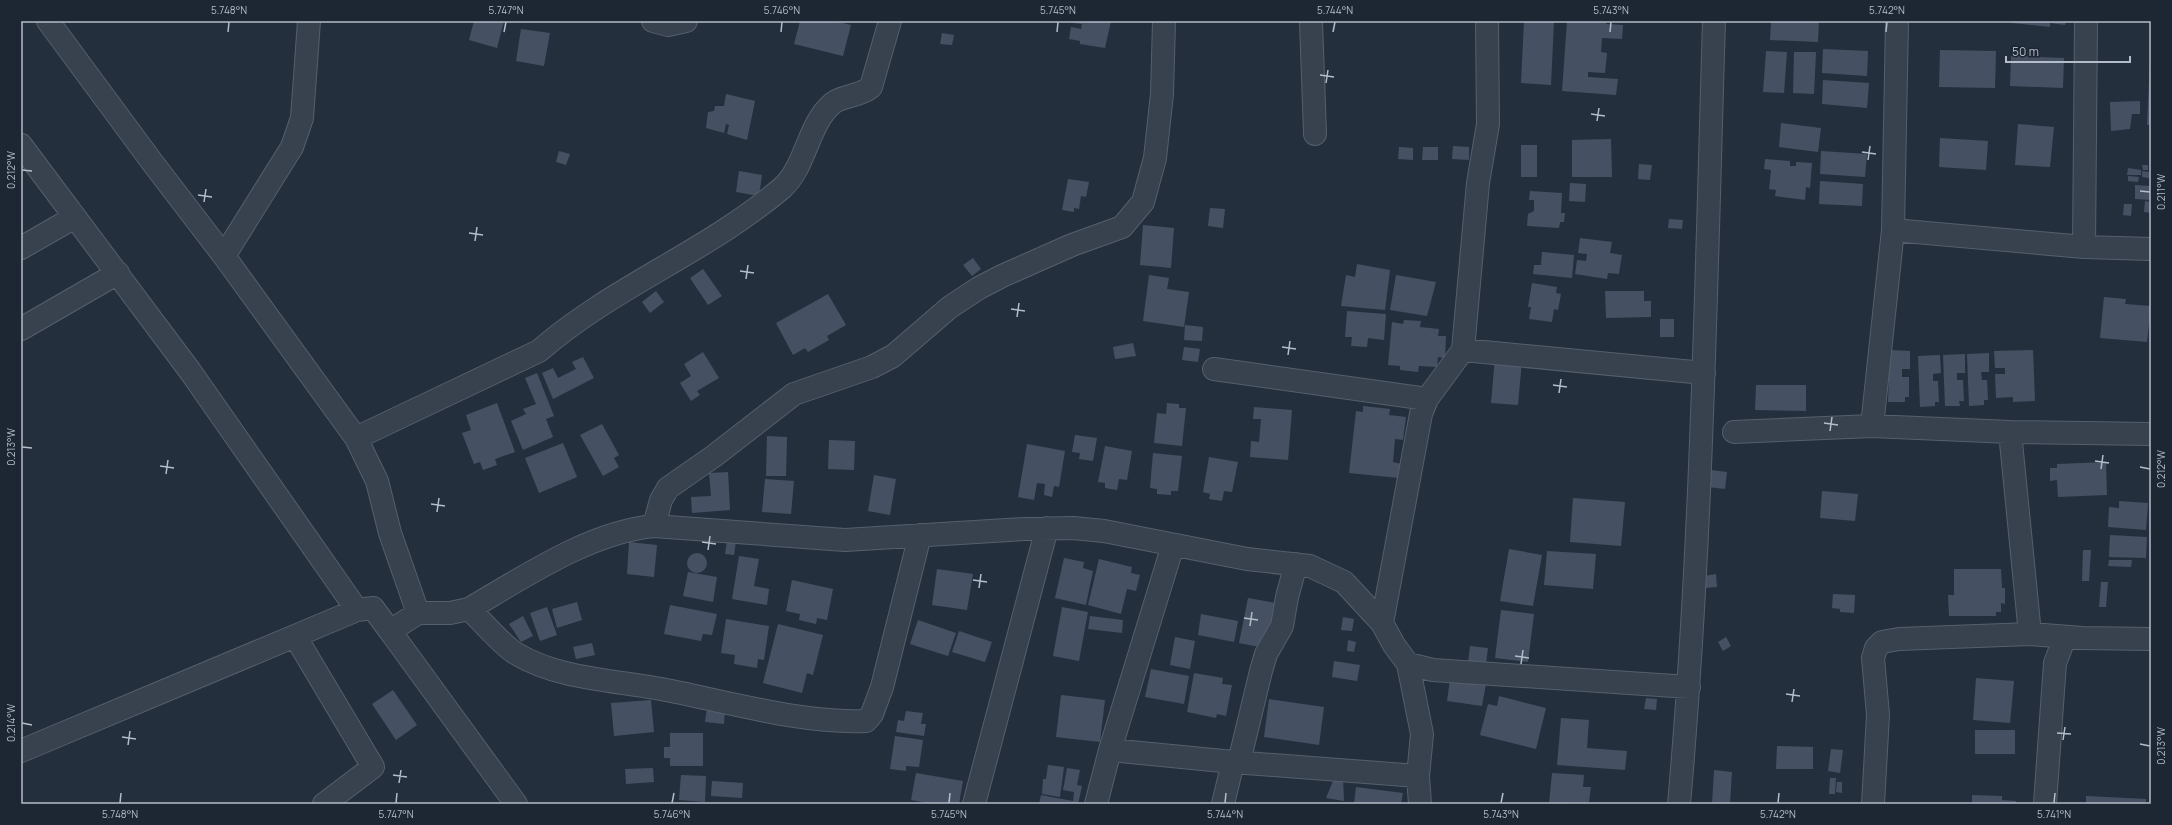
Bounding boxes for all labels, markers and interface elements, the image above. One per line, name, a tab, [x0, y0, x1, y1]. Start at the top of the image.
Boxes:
text: 5.748°N	[211, 3, 247, 17]
text: 5.747°N	[488, 3, 524, 17]
text: 5.746°N	[764, 3, 800, 17]
text: 5.745°N	[1040, 3, 1076, 17]
text: 5.744°N	[1317, 3, 1353, 17]
text: 5.743°N	[1593, 3, 1629, 17]
text: 5.742°N	[1869, 3, 1905, 17]
scale bar	[2006, 38, 2130, 64]
text: 50 m	[2012, 43, 2039, 60]
text: 0.212°W	[4, 150, 18, 189]
text: 0.211°W	[2154, 173, 2168, 210]
text: 0.213°W	[4, 428, 18, 466]
text: 0.212°W	[2154, 449, 2168, 488]
text: 0.214°W	[4, 703, 18, 742]
text: 0.213°W	[2154, 727, 2168, 765]
text: 5.748°N	[102, 807, 138, 821]
text: 5.747°N	[378, 807, 414, 821]
text: 5.746°N	[654, 807, 690, 821]
text: 5.745°N	[931, 807, 967, 821]
text: 5.744°N	[1207, 807, 1243, 821]
text: 5.743°N	[1483, 807, 1519, 821]
text: 5.742°N	[1760, 807, 1796, 821]
text: 5.741°N	[2037, 807, 2071, 821]

